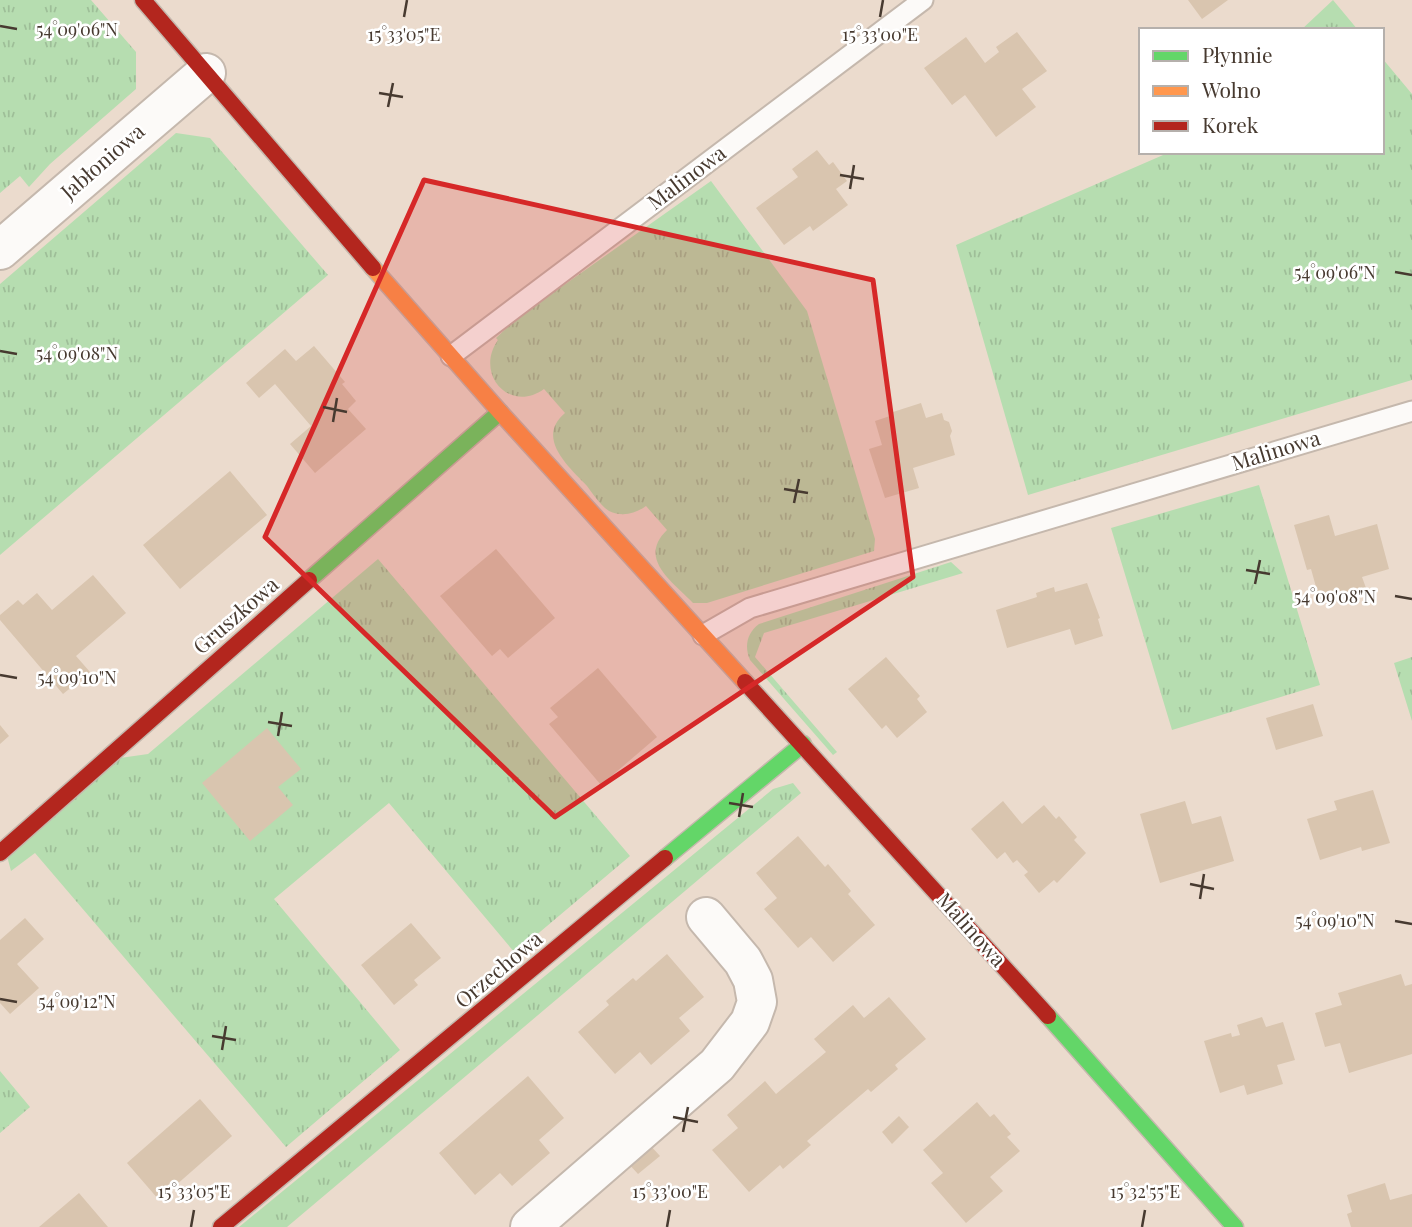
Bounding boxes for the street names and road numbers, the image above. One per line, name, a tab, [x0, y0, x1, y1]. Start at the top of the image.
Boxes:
street label: Jabłoniowa	[53, 116, 150, 205]
street label: Malinowa	[641, 137, 731, 215]
street label: Malinowa	[1228, 422, 1324, 476]
street label: Gruszkowa	[186, 569, 284, 659]
street label: Malinowa	[932, 885, 1014, 972]
street label: Orzechowa	[448, 923, 548, 1013]

